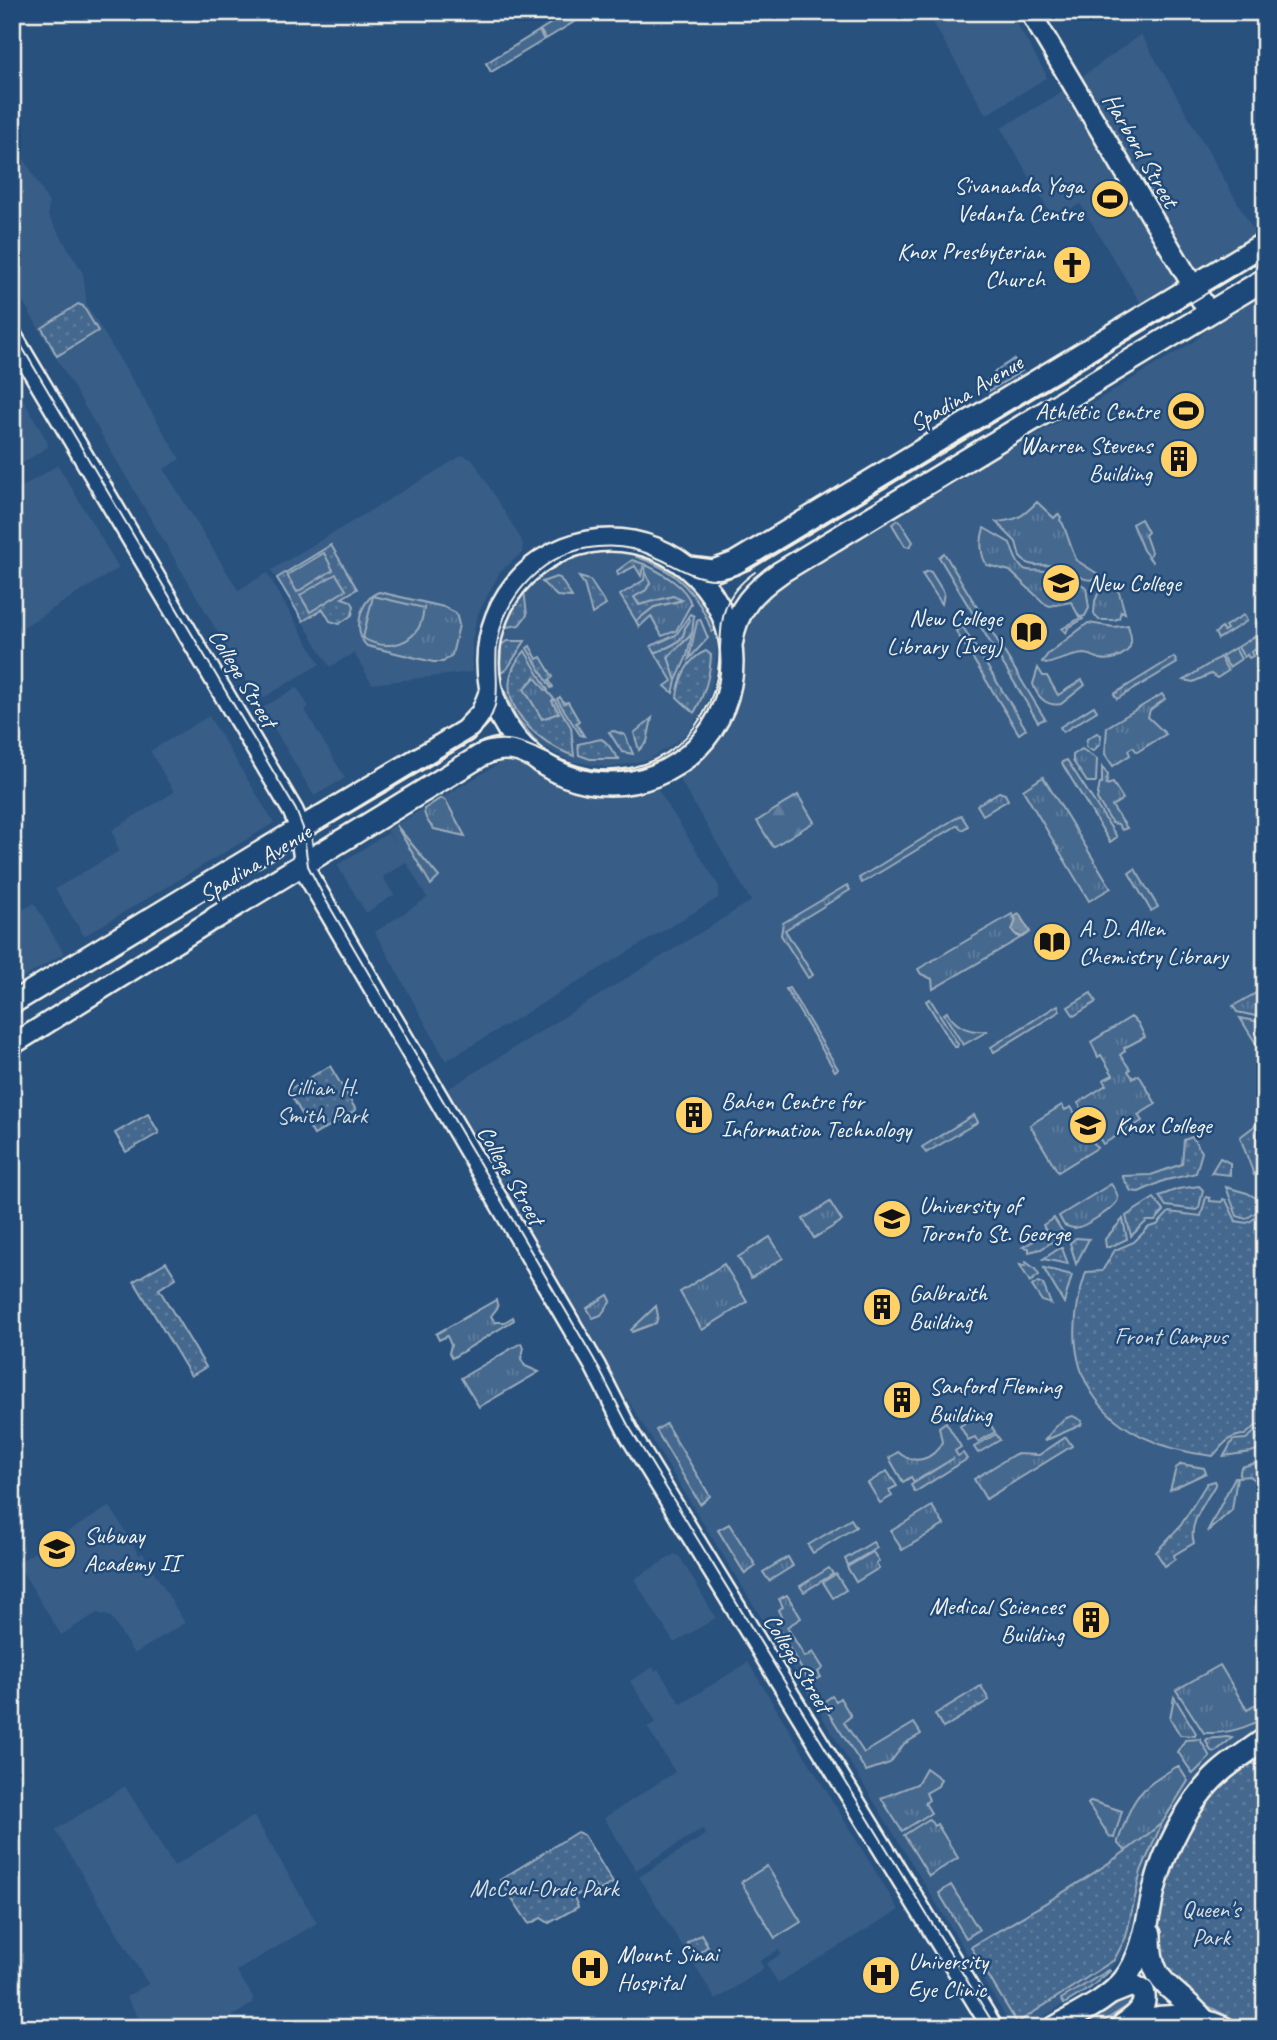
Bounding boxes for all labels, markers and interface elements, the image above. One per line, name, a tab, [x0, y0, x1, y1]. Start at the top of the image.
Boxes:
street label: Harbord Street	[1096, 87, 1187, 214]
place label: Sivananda Yoga Vedanta Centre	[954, 170, 1085, 228]
sports icon: Sivananda Yoga Vedanta Centre	[1089, 178, 1131, 220]
place label: Knox Presbyterian Church	[897, 236, 1047, 294]
church icon: Knox Presbyterian Church	[1051, 244, 1093, 286]
street label: Spadina Avenue	[904, 346, 1030, 438]
sports icon: Athletic Centre	[1165, 390, 1207, 432]
place label: Athletic Centre	[1035, 396, 1161, 426]
place label: Warren Stevens Building	[1020, 430, 1155, 488]
building icon: Warren Stevens Building	[1158, 438, 1200, 480]
school or university icon: New College	[1040, 562, 1082, 604]
place label: New College	[1088, 568, 1183, 598]
place label: New College Library (Ivey)	[887, 603, 1004, 661]
library icon: New College Library (Ivey)	[1008, 611, 1050, 653]
street label: College Street	[202, 623, 286, 736]
street label: Spadina Avenue	[193, 816, 319, 909]
place label: A. D. Allen Chemistry Library	[1079, 913, 1229, 971]
library icon: A. D. Allen Chemistry Library	[1031, 921, 1073, 963]
park label: Lillian H. Smith Park	[276, 1072, 370, 1130]
place label: Bahen Centre for Information Technology	[721, 1086, 913, 1144]
building icon: Bahen Centre for Information Technology	[673, 1094, 715, 1136]
school or university icon: Knox College	[1067, 1104, 1109, 1146]
place label: Knox College	[1115, 1110, 1214, 1140]
street label: College Street	[470, 1120, 553, 1233]
place label: University of Toronto St. George	[919, 1190, 1072, 1248]
school or university icon: University of Toronto St. George	[871, 1198, 913, 1240]
place label: Galbraith Building	[909, 1278, 988, 1336]
building icon: Galbraith Building	[861, 1286, 903, 1328]
park label: Front Campus	[1114, 1321, 1229, 1351]
place label: Sanford Fleming Building	[929, 1371, 1064, 1429]
building icon: Sanford Fleming Building	[881, 1379, 923, 1421]
place label: Subway Academy II	[84, 1520, 185, 1578]
school or university icon: Subway Academy II	[36, 1528, 78, 1570]
place label: Medical Sciences Building	[929, 1591, 1067, 1649]
building icon: Medical Sciences Building	[1070, 1599, 1112, 1641]
street label: College Street	[757, 1608, 841, 1721]
park label: McCaul-Orde Park	[469, 1873, 621, 1903]
park label: Queen's Park	[1182, 1894, 1243, 1952]
place label: Mount Sinai Hospital	[617, 1939, 721, 1997]
place label: University Eye Clinic	[908, 1946, 990, 2004]
hospital icon: Mount Sinai Hospital	[569, 1947, 611, 1989]
hospital icon: University Eye Clinic	[860, 1954, 902, 1996]

